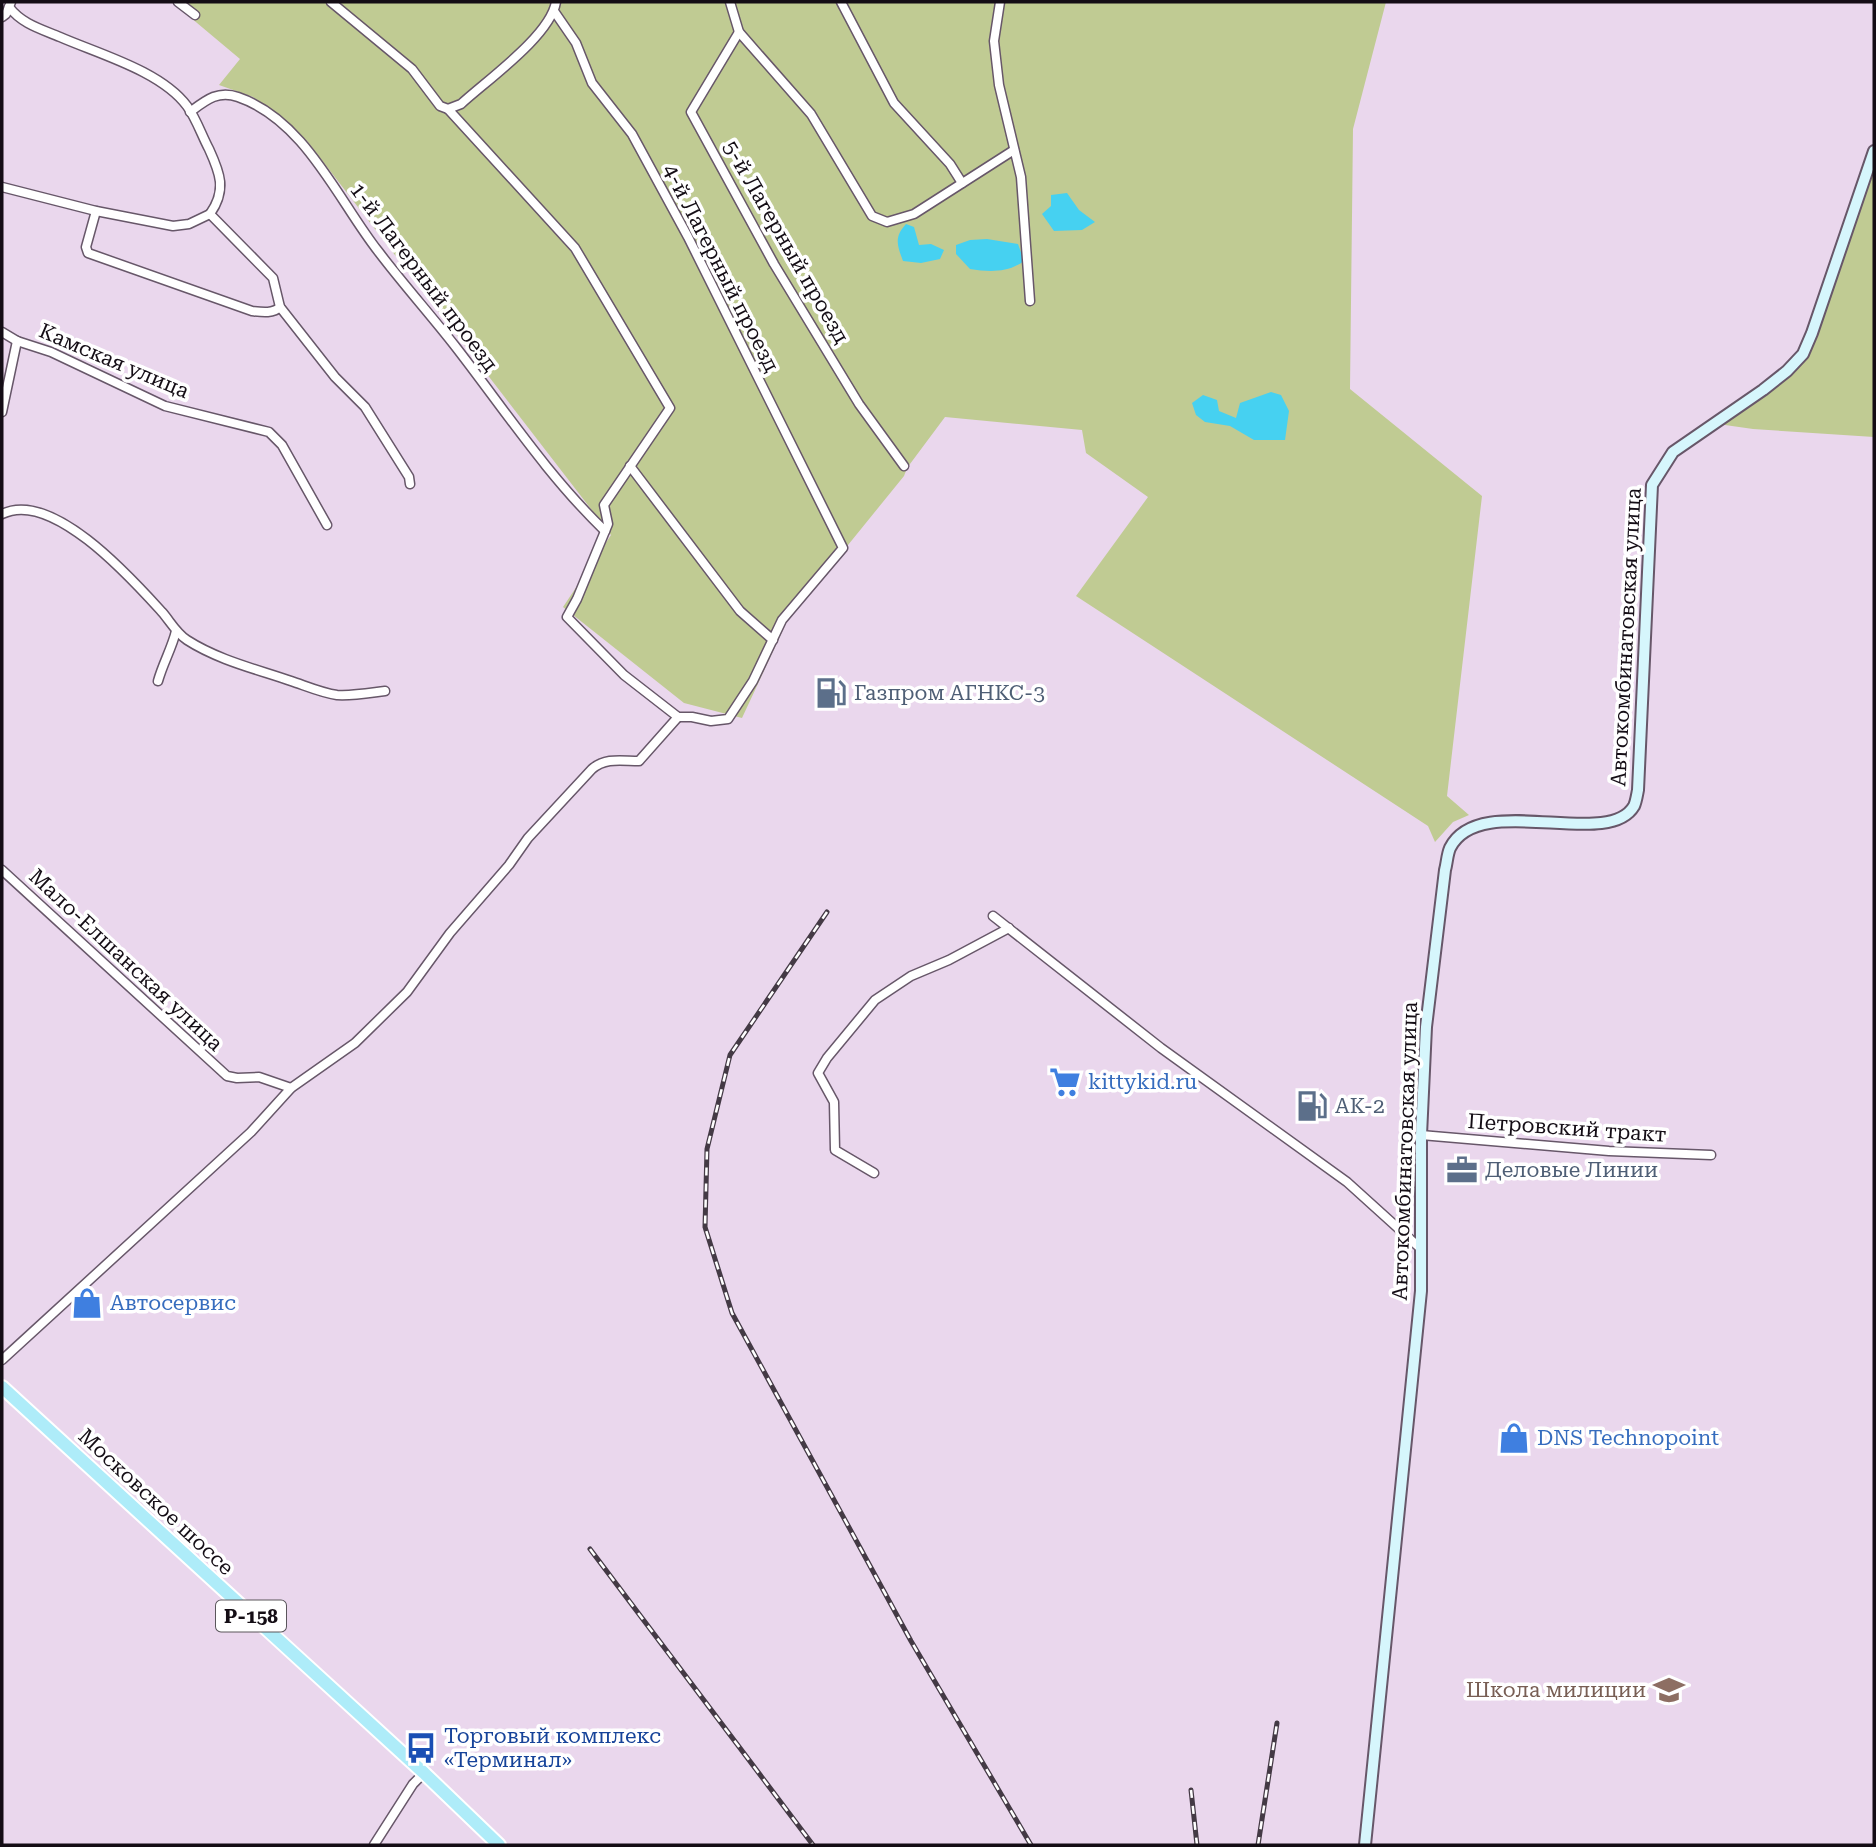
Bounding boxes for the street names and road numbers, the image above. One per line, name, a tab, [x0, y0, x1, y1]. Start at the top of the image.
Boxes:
street label: 5-й Лагерный проезд	[718, 136, 854, 348]
street label: 4-й Лагерный проезд	[658, 160, 784, 376]
street label: 1-й Лагерный проезд	[345, 178, 503, 376]
street label: Камская улица	[35, 319, 193, 404]
street label: Автокомбинатовская улица	[1606, 486, 1646, 787]
street label: Мало-Елшанская улица	[24, 864, 228, 1056]
street label: Автокомбинатовская улица	[1388, 1001, 1422, 1301]
street label: Петровский тракт	[1467, 1109, 1667, 1147]
street label: Московское шоссе	[74, 1424, 238, 1580]
road number: Р-158	[216, 1600, 286, 1632]

